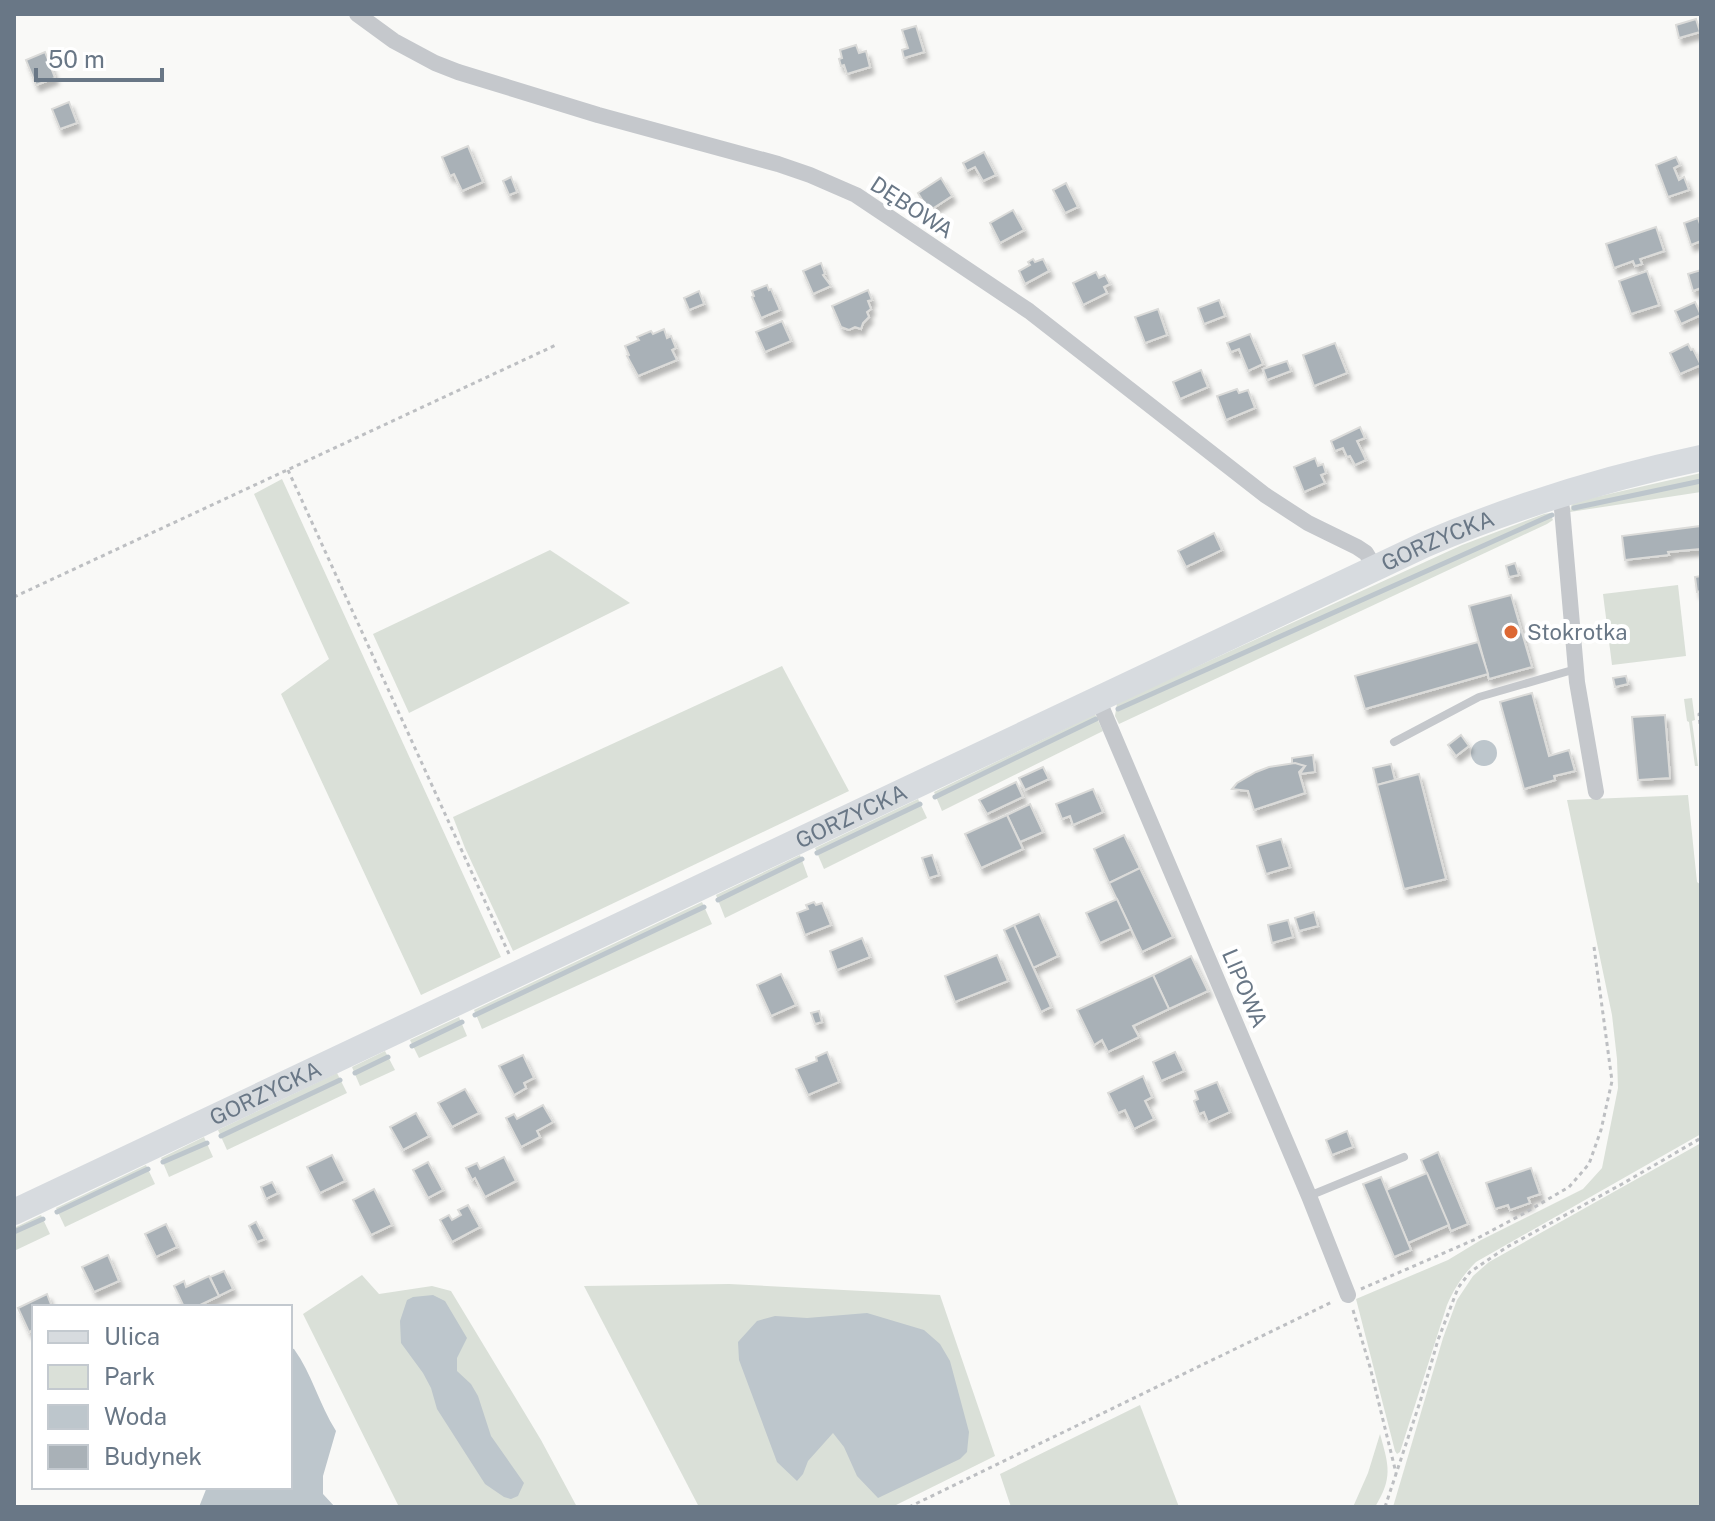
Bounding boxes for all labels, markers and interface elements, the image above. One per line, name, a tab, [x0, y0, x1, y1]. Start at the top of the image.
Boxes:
scale bar	[36, 32, 162, 82]
text: 50 m	[48, 45, 105, 73]
street label: DĘBOWA	[866, 171, 958, 243]
street label: GORZYCKA	[1377, 505, 1498, 576]
place label: Stokrotka	[1527, 619, 1628, 645]
marker: Stokrotka	[1502, 623, 1520, 641]
street label: GORZYCKA	[791, 779, 911, 853]
street label: LIPOWA	[1217, 945, 1273, 1031]
street label: GORZYCKA	[205, 1056, 325, 1131]
legend	[32, 1305, 292, 1489]
text: Ulica	[104, 1322, 160, 1350]
text: Park	[104, 1362, 155, 1390]
text: Woda	[104, 1402, 167, 1430]
text: Budynek	[104, 1442, 202, 1470]

